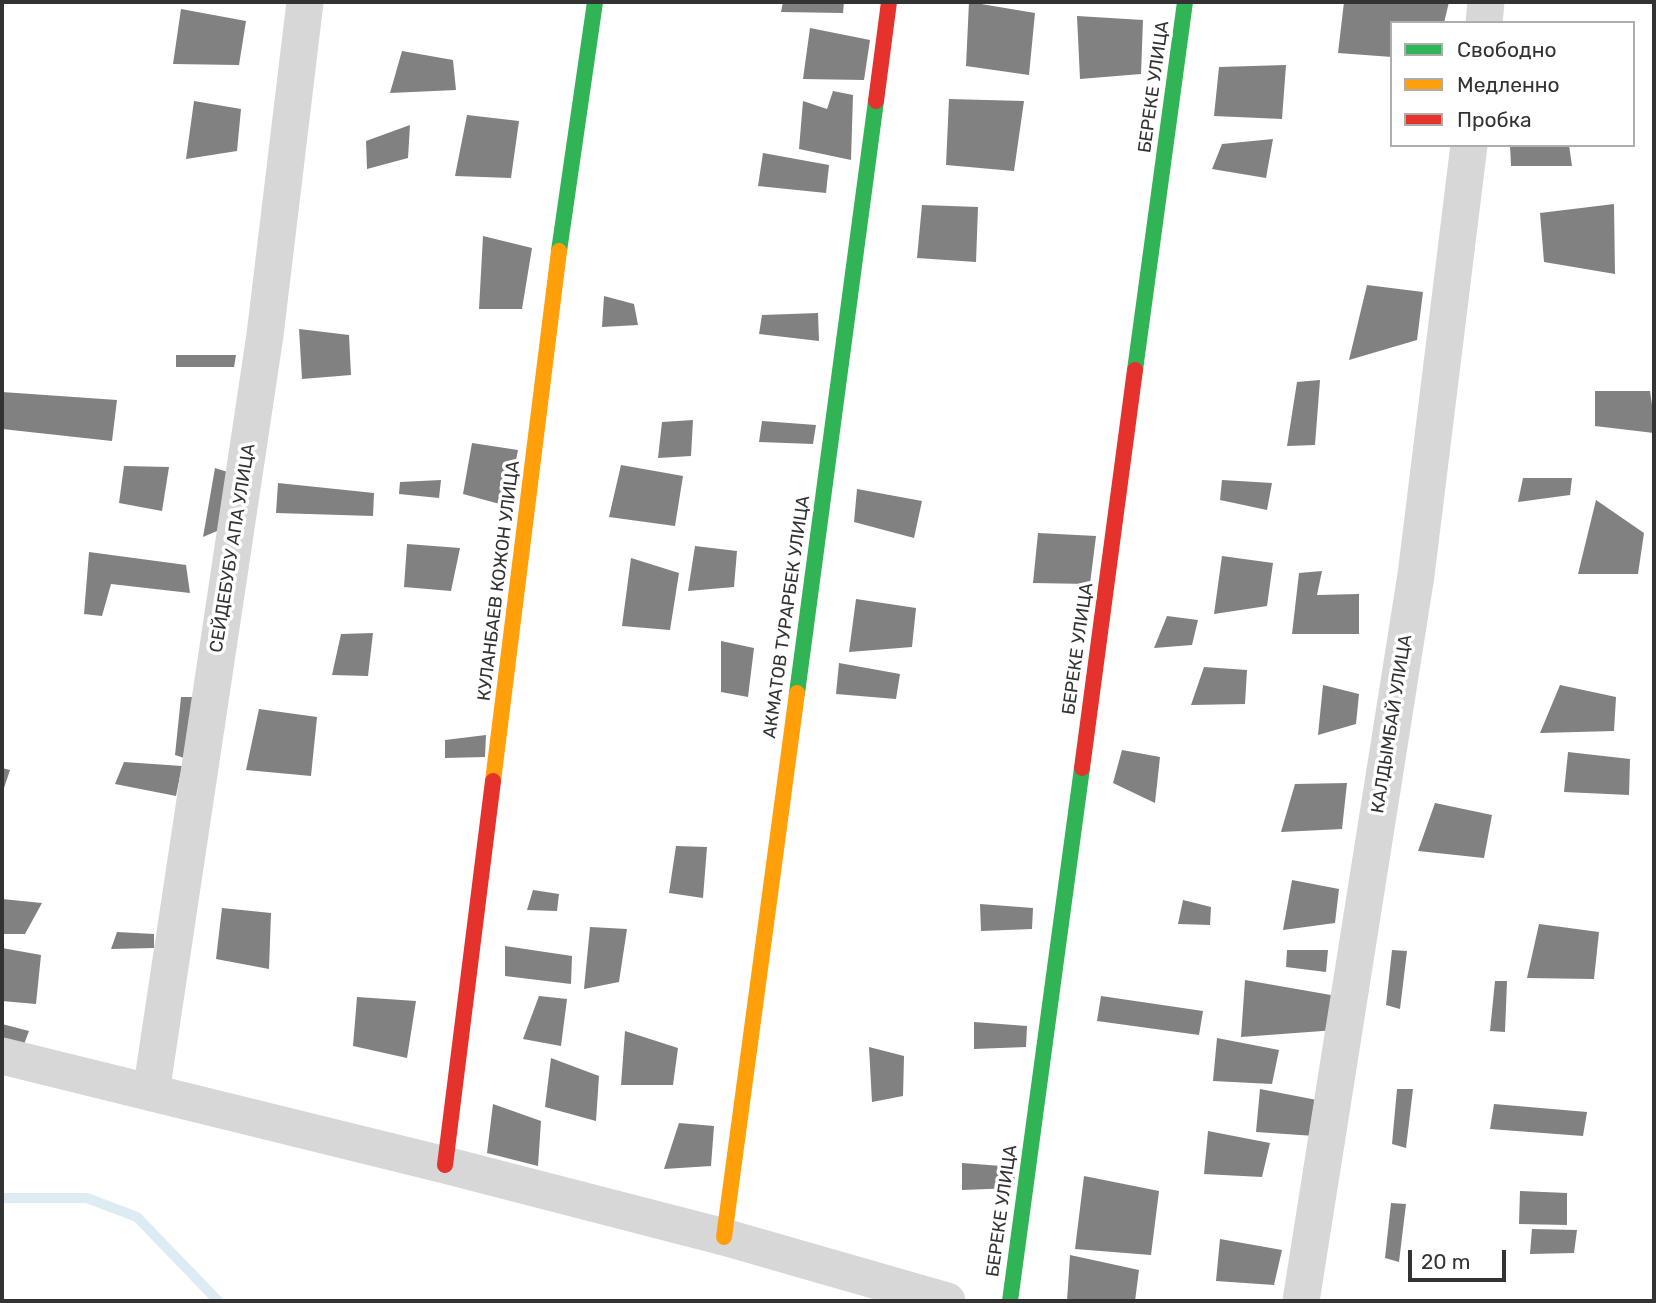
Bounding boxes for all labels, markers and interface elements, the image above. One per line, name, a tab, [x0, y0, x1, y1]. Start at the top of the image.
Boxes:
street label: БЕРЕКЕ УЛИЦА	[1134, 20, 1174, 154]
legend	[1390, 21, 1635, 147]
text: Свободно	[1457, 37, 1557, 62]
text: Медленно	[1457, 72, 1560, 97]
text: Пробка	[1457, 107, 1532, 132]
street label: СЕЙДЕБУБУ АПА УЛИЦА	[206, 442, 260, 654]
street label: КУЛАНБАЕВ КОЖОН УЛИЦА	[474, 460, 524, 702]
street label: АКМАТОВ ТУРАРБЕК УЛИЦА	[759, 494, 815, 740]
street label: БЕРЕКЕ УЛИЦА	[1058, 582, 1098, 716]
street label: КАЛДЫМБАЙ УЛИЦА	[1367, 633, 1417, 815]
street label: БЕРЕКЕ УЛИЦА	[982, 1144, 1022, 1278]
scale bar	[1411, 1236, 1509, 1280]
text: 20 m	[1421, 1249, 1470, 1274]

